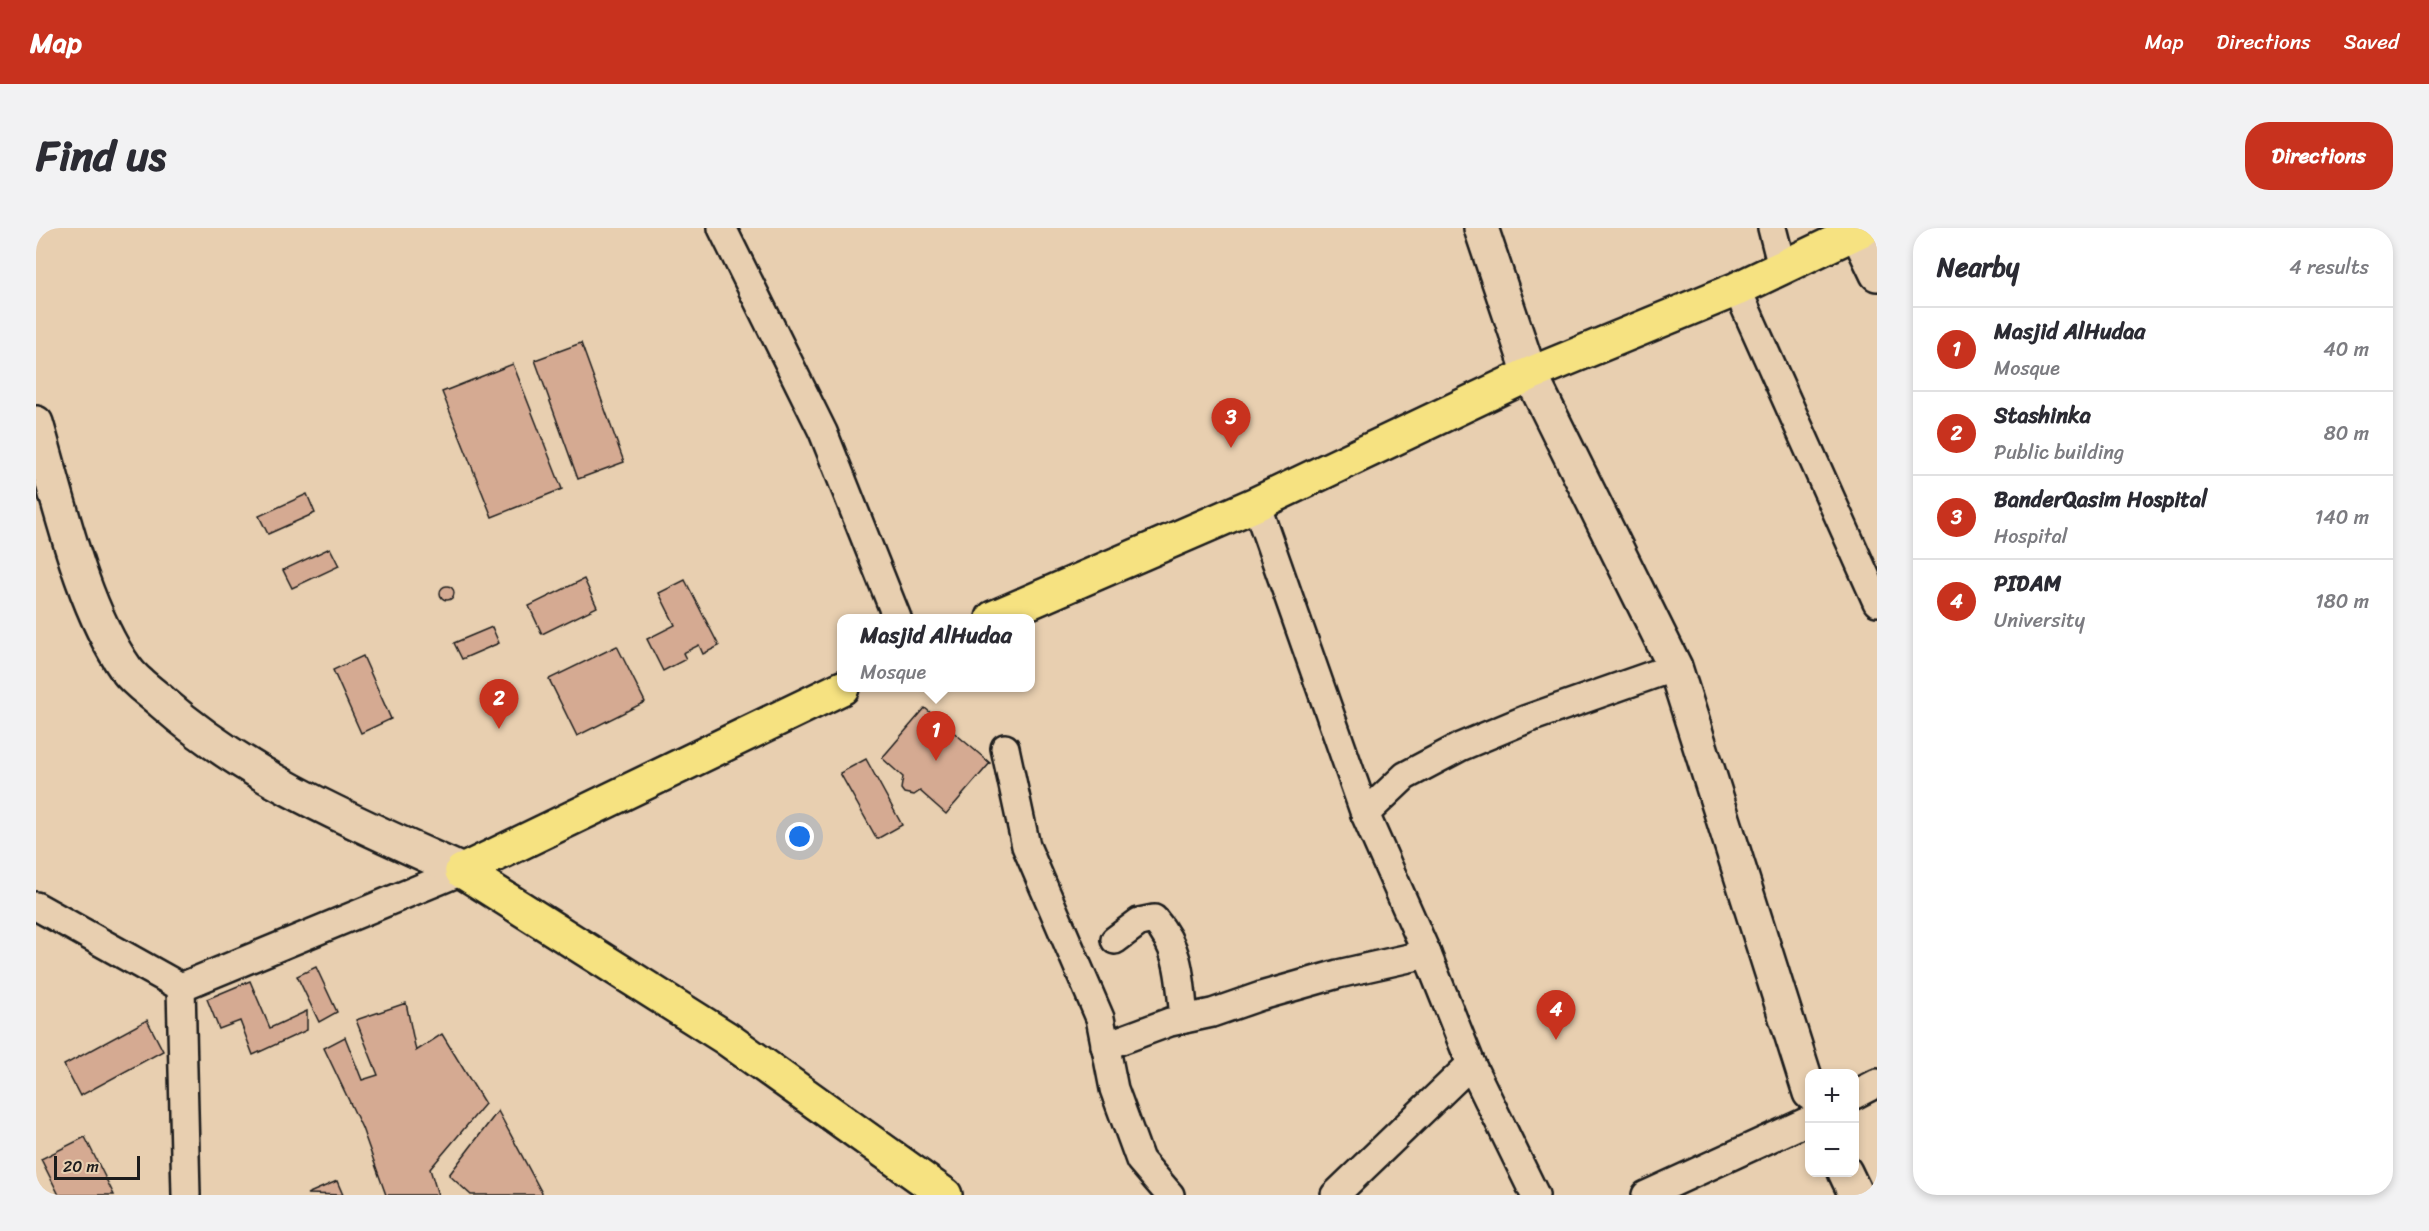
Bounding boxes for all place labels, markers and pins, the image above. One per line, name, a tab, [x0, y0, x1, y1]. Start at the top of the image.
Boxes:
pin: 3	[1212, 398, 1250, 448]
pin: 2	[480, 680, 518, 729]
pin: 1	[916, 712, 956, 761]
pin: 4	[1536, 990, 1576, 1040]

